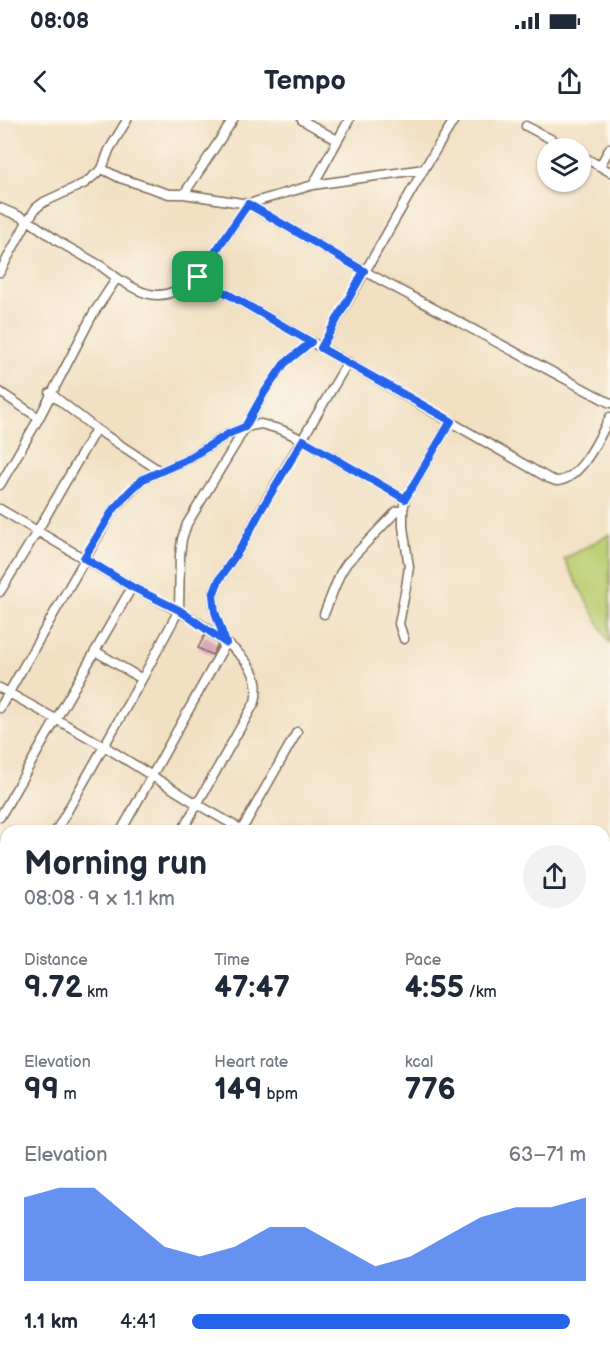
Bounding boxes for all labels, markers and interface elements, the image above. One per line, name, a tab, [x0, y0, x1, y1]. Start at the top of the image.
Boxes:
text: 08:08	[30, 8, 89, 35]
icon: back	[24, 65, 57, 98]
text: Tempo	[264, 65, 346, 97]
icon: share	[553, 65, 586, 98]
map controls	[537, 138, 591, 192]
button: layers	[537, 138, 591, 192]
pin	[172, 251, 223, 302]
icon: arrive	[181, 260, 214, 293]
text: Morning run	[24, 844, 207, 884]
button: share	[523, 845, 586, 908]
text: 08:08 · 9 × 1.1 km	[24, 887, 175, 911]
text: Distance	[24, 951, 88, 970]
text: Time	[214, 951, 250, 970]
text: Pace	[405, 951, 441, 970]
text: 9.72	[24, 970, 83, 1006]
text: 47:47	[214, 970, 290, 1006]
text: 4:55	[405, 970, 464, 1006]
text: km	[83, 983, 108, 1002]
text: /km	[464, 983, 497, 1002]
text: Elevation	[24, 1053, 91, 1072]
text: Heart rate	[214, 1053, 288, 1072]
text: kcal	[405, 1053, 433, 1072]
text: 99	[24, 1072, 59, 1108]
text: 149	[214, 1072, 262, 1108]
text: 776	[405, 1072, 456, 1108]
text: m	[59, 1085, 77, 1104]
text: bpm	[262, 1085, 298, 1104]
text: Elevation	[24, 1143, 107, 1167]
text: 63–71 m	[509, 1143, 586, 1167]
text: 1.1 km	[24, 1310, 78, 1334]
text: 4:41	[120, 1310, 156, 1334]

